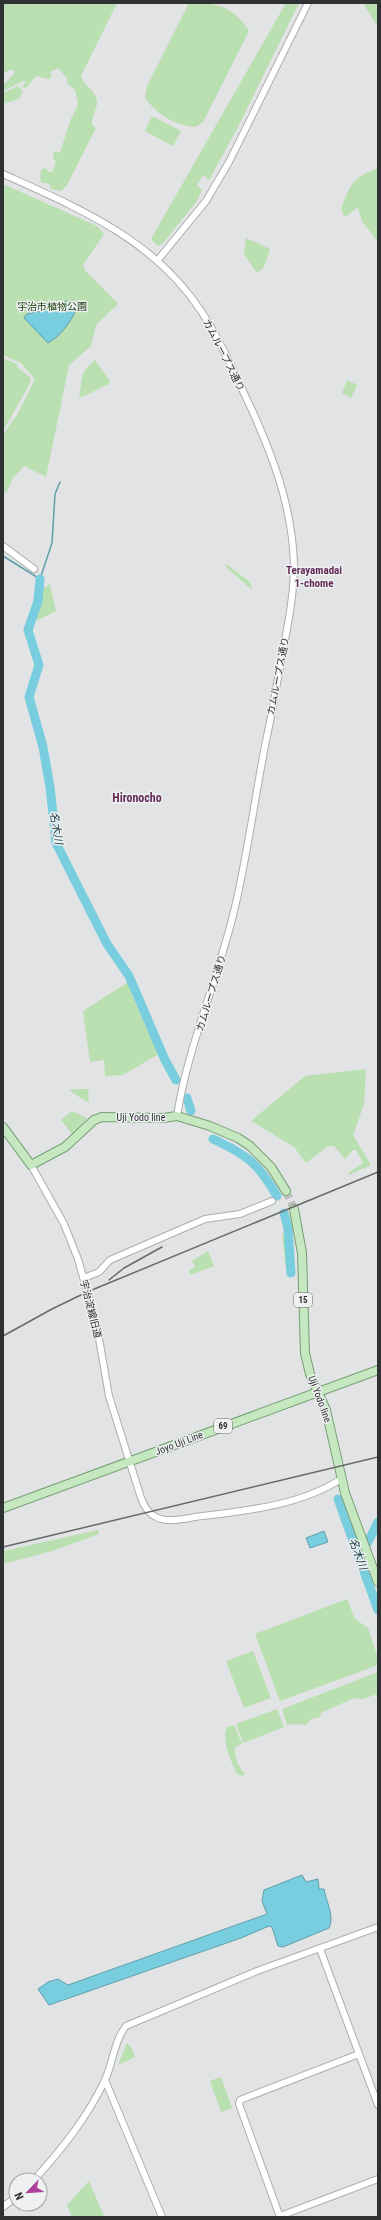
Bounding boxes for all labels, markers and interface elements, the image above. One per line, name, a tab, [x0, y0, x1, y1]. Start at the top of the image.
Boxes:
park label: 宇治市植物公園	[17, 301, 87, 312]
street label: カムループス通り	[201, 317, 247, 393]
district label: Terayamadai 1-chome	[286, 564, 342, 590]
street label: カムループス通り	[265, 636, 291, 716]
district label: Hironocho	[112, 791, 162, 805]
water label: 名木川	[47, 811, 65, 846]
street label: カムループス通り	[194, 953, 228, 1033]
street label: Uji Yodo line	[117, 1112, 166, 1123]
street label: 宇治淀線旧道	[78, 1279, 104, 1339]
road number: 15	[294, 1293, 312, 1307]
street label: Uji Yodo line	[306, 1374, 334, 1424]
road number: 69	[214, 1419, 232, 1433]
street label: Joyo Uji Line	[154, 1429, 205, 1457]
water label: 名木川	[346, 1536, 370, 1573]
north arrow	[8, 2172, 48, 2212]
text: N	[12, 2190, 27, 2202]

